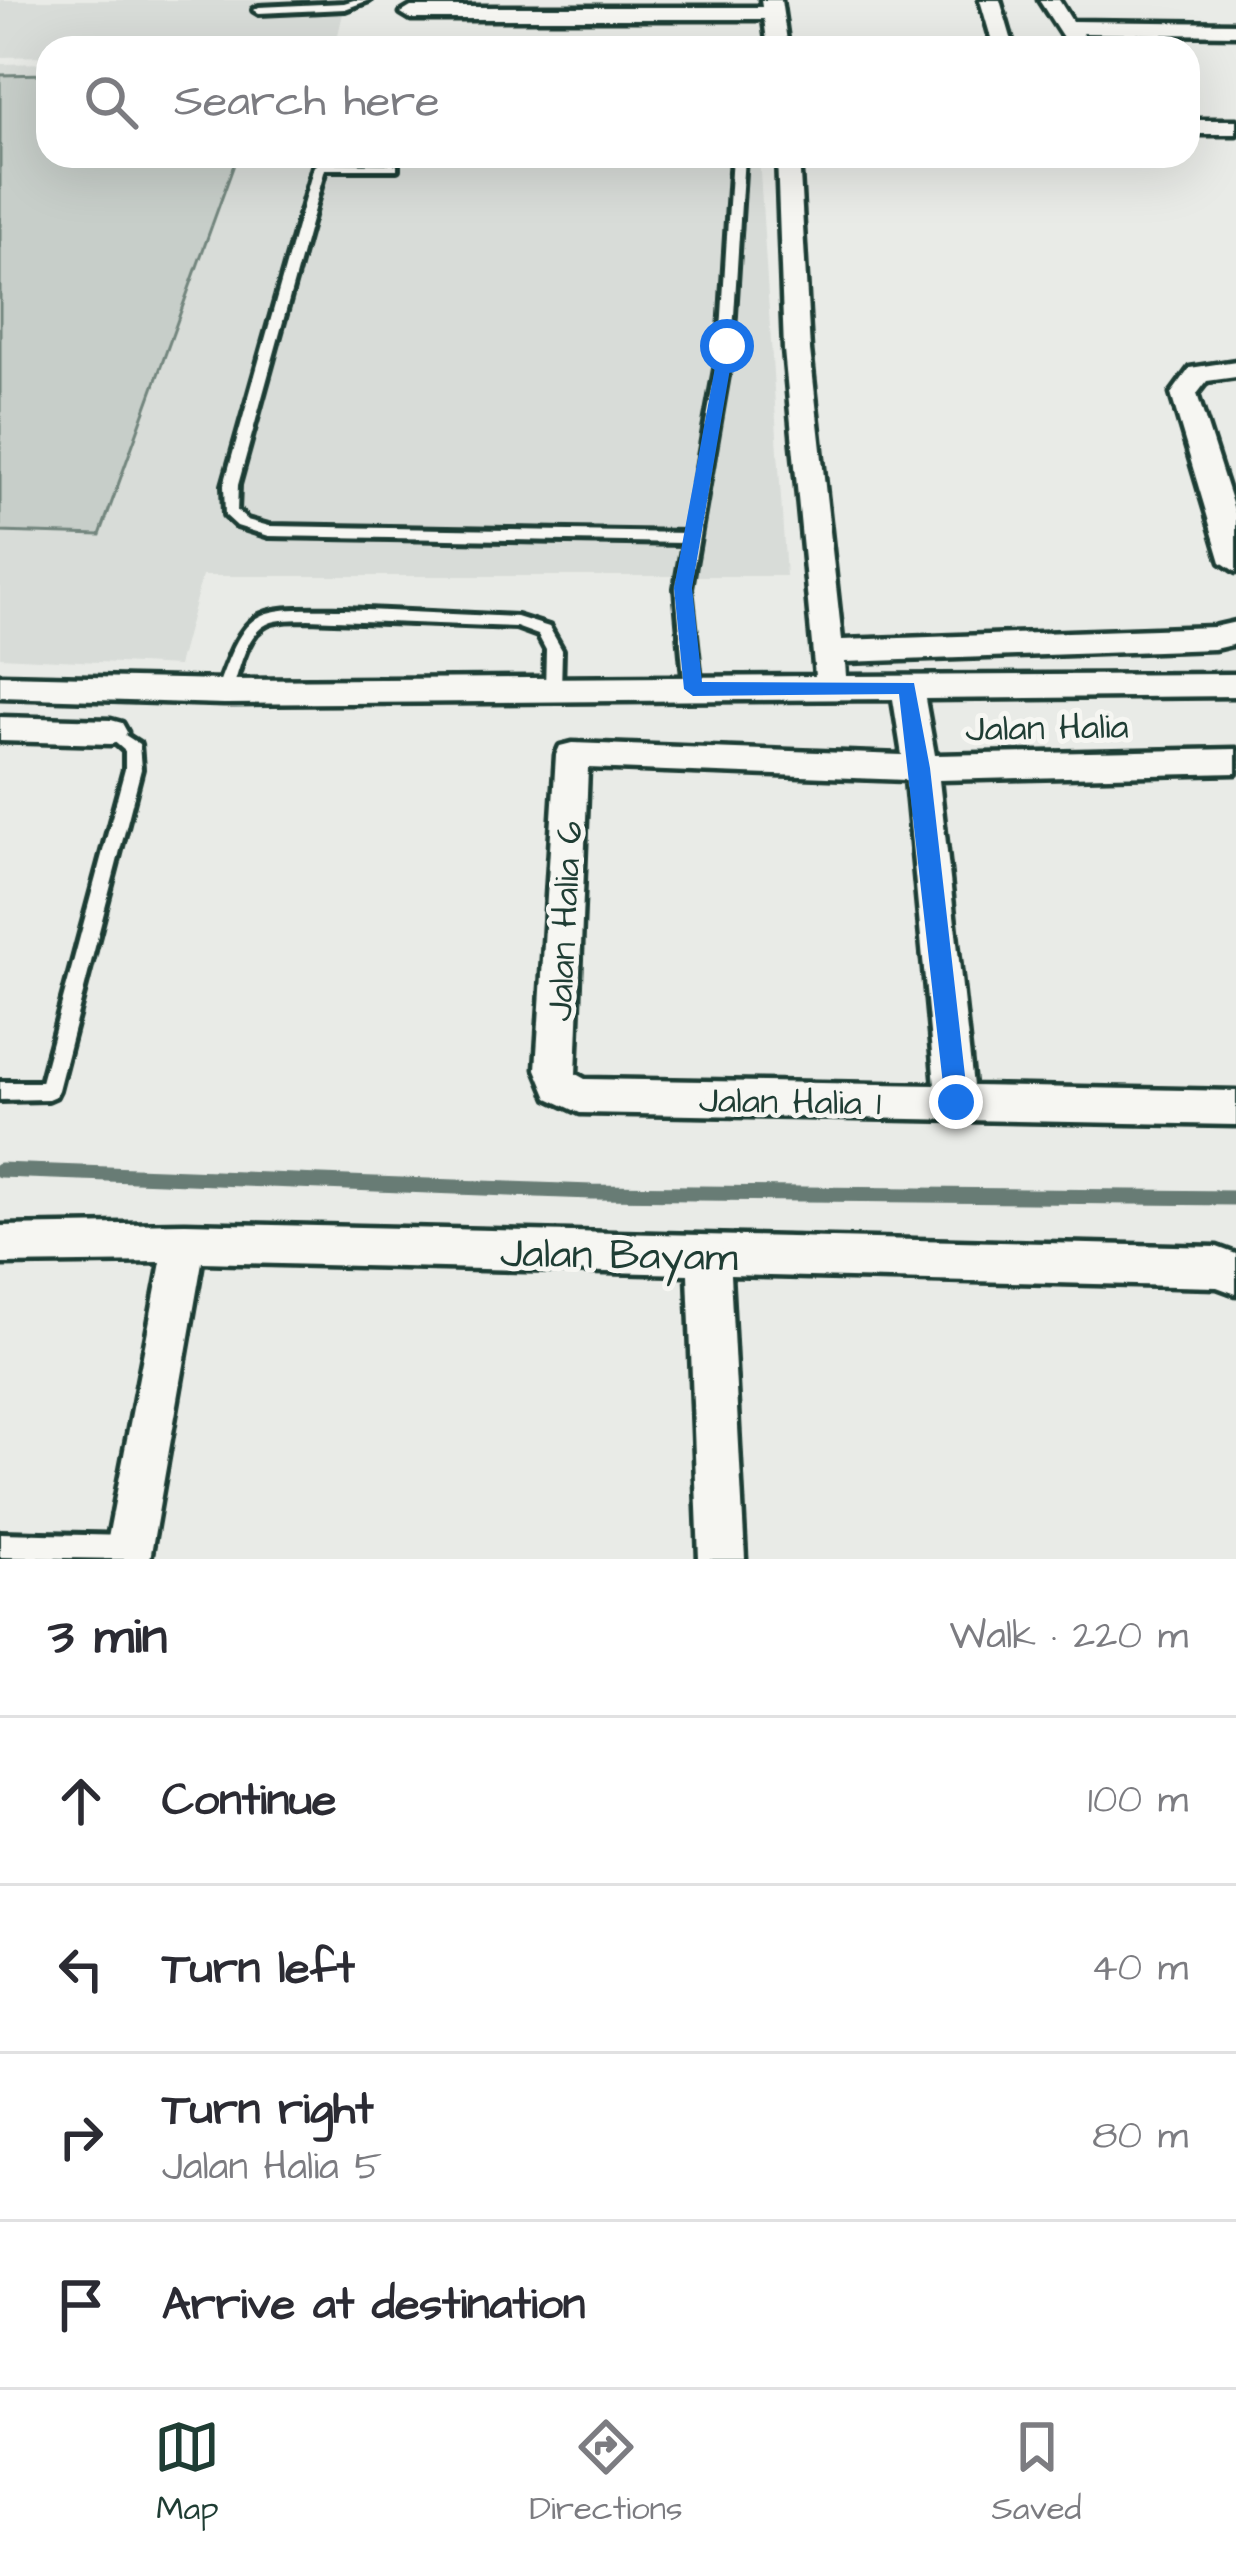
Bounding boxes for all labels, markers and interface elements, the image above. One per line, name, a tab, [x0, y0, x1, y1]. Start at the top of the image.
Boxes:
search box	[36, 36, 1200, 168]
icon: search	[78, 69, 144, 135]
text: Search here	[174, 71, 440, 133]
route start	[700, 319, 754, 373]
street label: Jalan Halia	[965, 702, 1129, 755]
street label: Jalan Halia 6	[535, 820, 596, 1022]
street label: Jalan Halia 1	[698, 1075, 882, 1130]
route end	[929, 1075, 983, 1129]
street label: Jalan Bayam	[500, 1225, 739, 1288]
text: 3 min	[48, 1602, 167, 1673]
text: Walk · 220 m	[949, 1610, 1188, 1664]
icon: ahead	[48, 1768, 114, 1834]
text: Continue	[162, 1770, 336, 1832]
text: 100 m	[1088, 1774, 1188, 1828]
icon: left	[48, 1936, 114, 2002]
text: Turn left	[162, 1938, 355, 2000]
text: 40 m	[1091, 1942, 1188, 1996]
text: Turn right	[162, 2079, 374, 2141]
icon: right	[48, 2104, 114, 2170]
text: 80 m	[1092, 2110, 1188, 2164]
text: Jalan Halia 5	[162, 2141, 382, 2195]
icon: arrive	[48, 2272, 114, 2338]
text: Arrive at destination	[162, 2274, 585, 2336]
tab: Map	[154, 2414, 220, 2532]
tab: Directions	[529, 2414, 683, 2532]
tab: Saved	[992, 2414, 1082, 2532]

